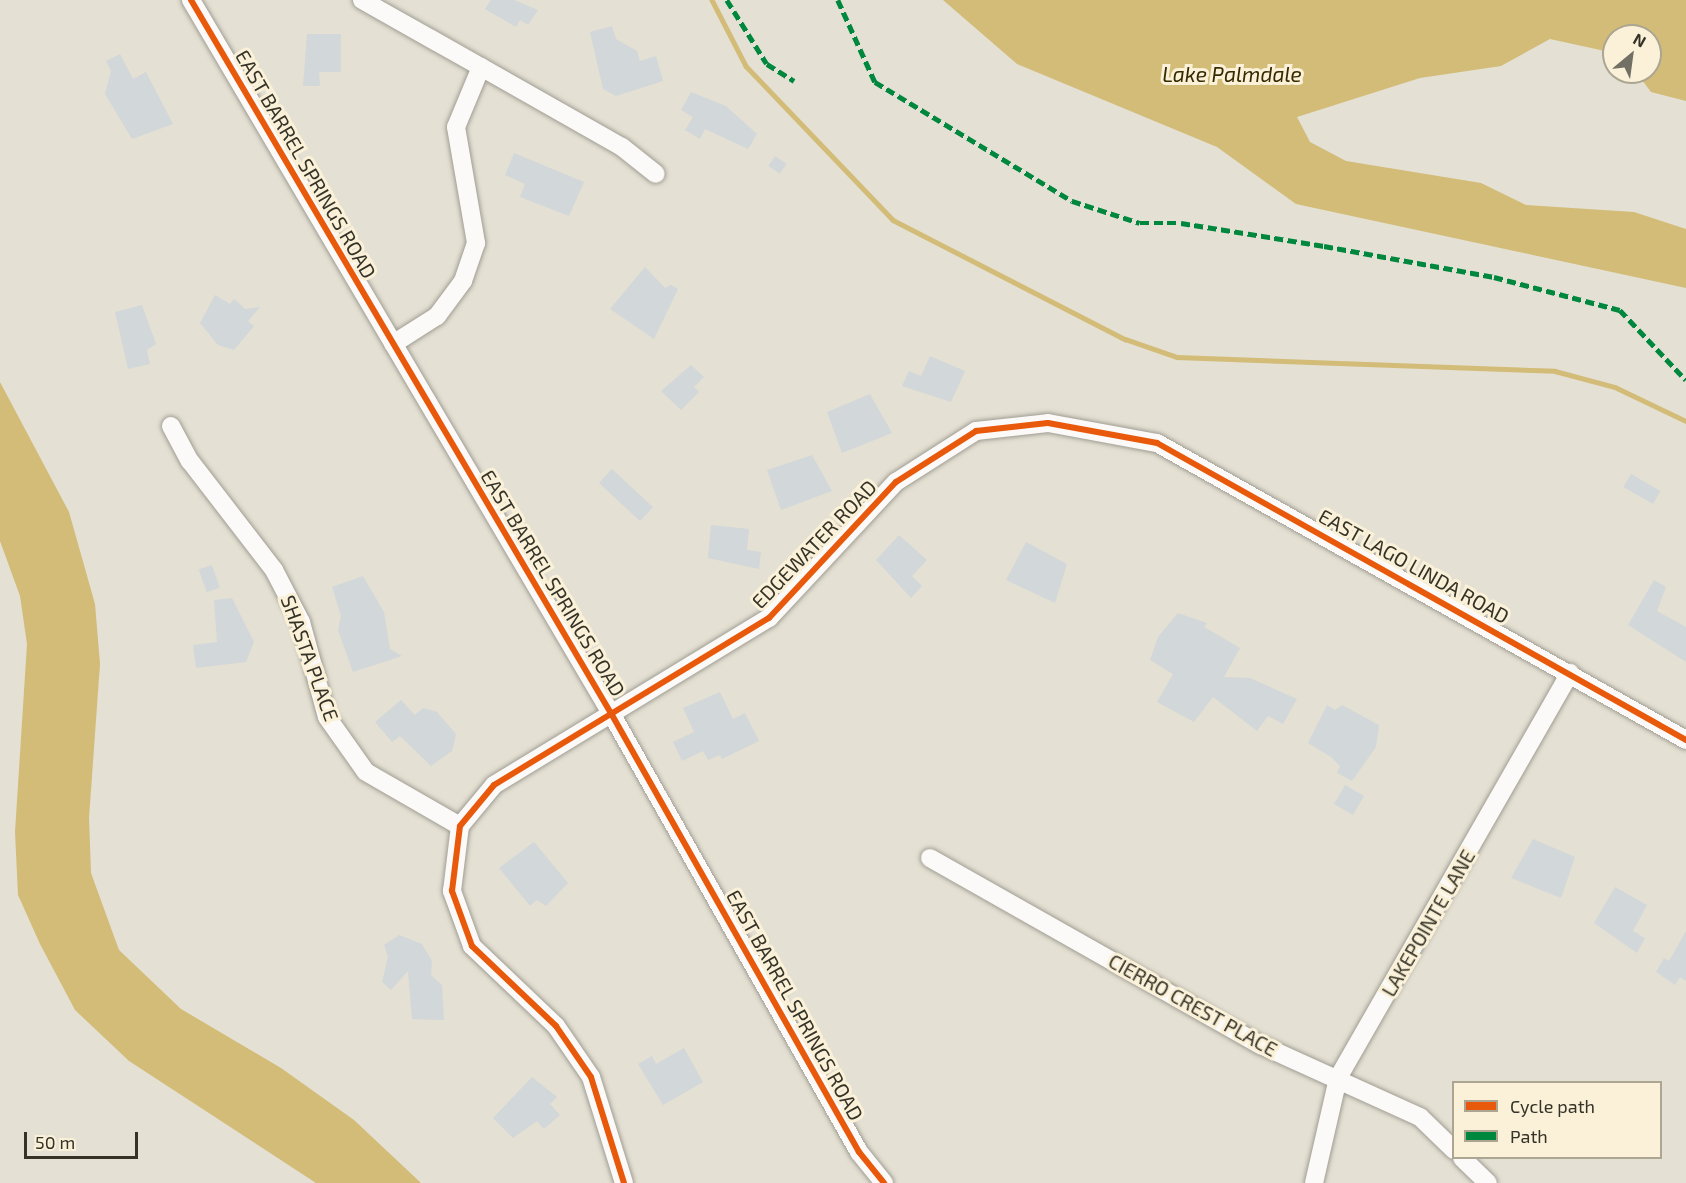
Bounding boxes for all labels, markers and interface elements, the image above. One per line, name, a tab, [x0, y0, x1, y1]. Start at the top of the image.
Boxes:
north arrow	[1602, 24, 1662, 84]
text: N	[1630, 28, 1650, 51]
street label: EAST BARREL SPRINGS ROAD	[230, 45, 382, 283]
water label: Lake Palmdale	[1162, 61, 1302, 87]
street label: EAST BARREL SPRINGS ROAD	[476, 465, 630, 701]
street label: EDGEWATER ROAD	[747, 475, 881, 613]
street label: EAST LAGO LINDA ROAD	[1314, 503, 1514, 629]
street label: SHASTA PLACE	[276, 592, 344, 724]
street label: LAKEPOINTE LANE	[1376, 845, 1480, 1001]
street label: EAST BARREL SPRINGS ROAD	[721, 885, 869, 1125]
street label: CIERRO CREST PLACE	[1104, 949, 1282, 1061]
legend	[1452, 1081, 1662, 1159]
text: Cycle path	[1510, 1095, 1595, 1117]
scale bar	[27, 1120, 141, 1158]
text: Path	[1510, 1125, 1548, 1147]
text: 50 m	[35, 1131, 75, 1153]

